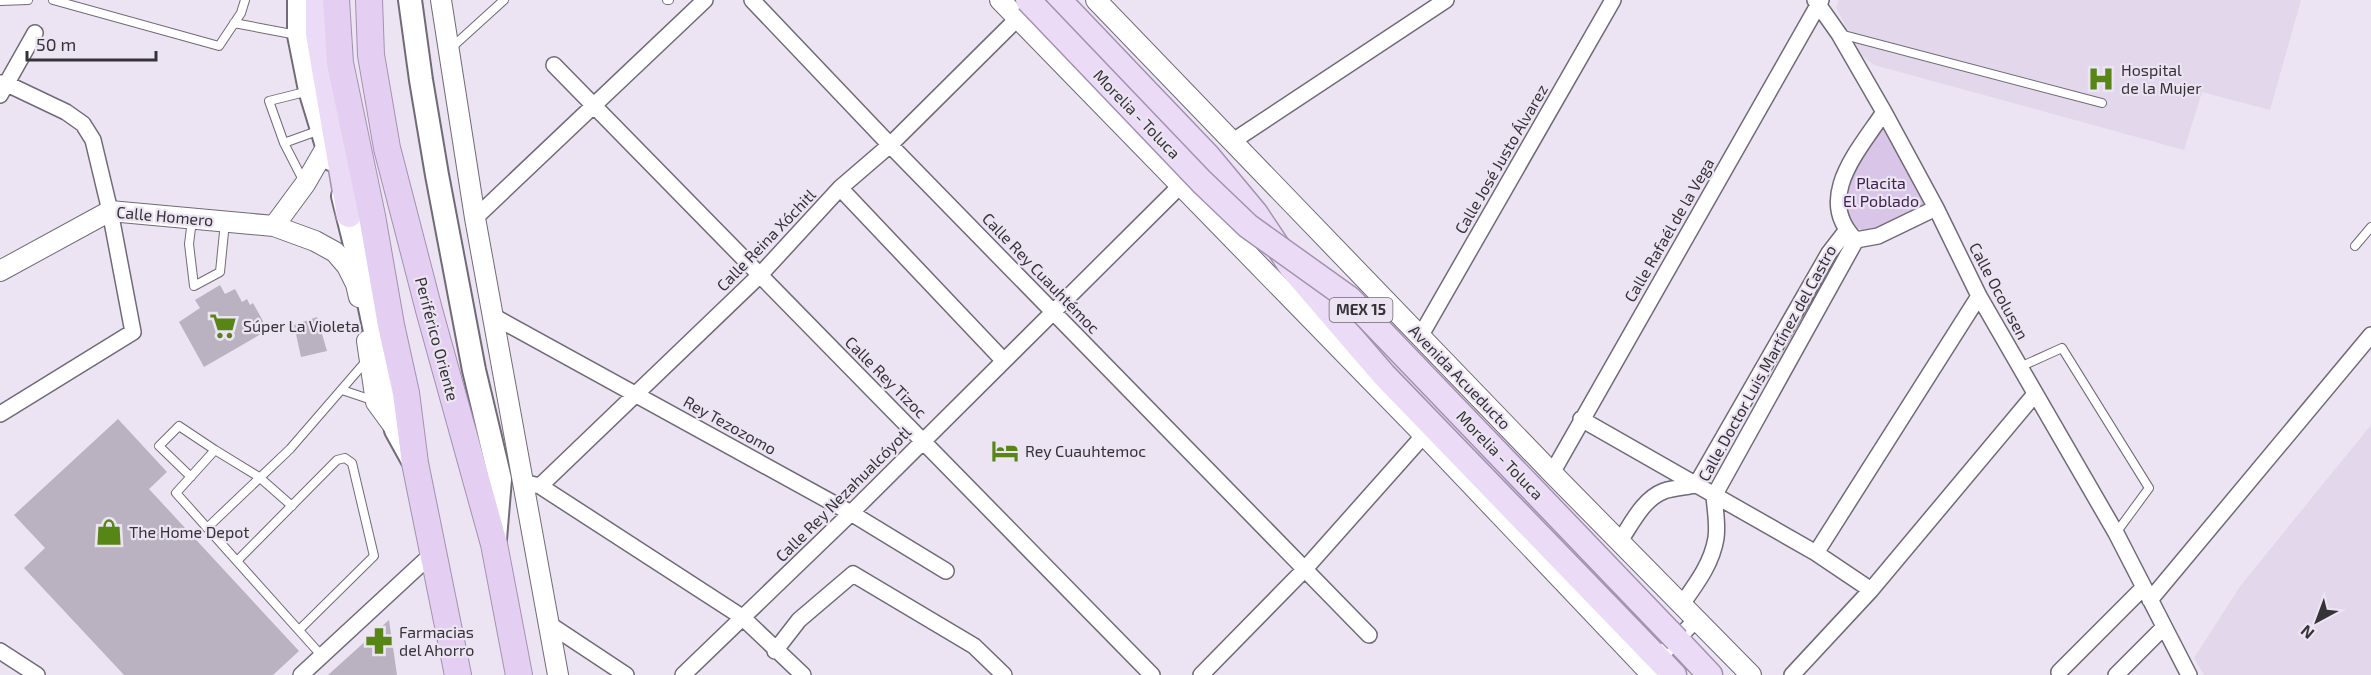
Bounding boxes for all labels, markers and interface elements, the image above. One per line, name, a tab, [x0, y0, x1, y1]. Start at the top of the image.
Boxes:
scale bar	[27, 24, 156, 62]
text: 50 m	[36, 33, 76, 55]
place label: Hospital de la Mujer	[2121, 60, 2202, 98]
hospital icon: Hospital de la Mujer	[2086, 64, 2116, 94]
street label: Morelia - Toluca	[1090, 65, 1185, 162]
street label: Calle José Justo Álvarez	[1450, 81, 1551, 237]
street label: Calle Rafaél de la Vega	[1620, 154, 1718, 305]
park label: Placita El Poblado	[1843, 173, 1919, 210]
street label: Calle Reina Xóchitl	[712, 185, 819, 295]
street label: Calle Homero	[116, 202, 214, 229]
street label: Calle Rey Cuauhtémoc	[979, 208, 1104, 337]
street label: Calle Ocolusen	[1966, 239, 2033, 342]
street label: Calle Doctor Luis Martínez del Castro	[1694, 241, 1840, 484]
street label: Periférico Oriente	[412, 275, 463, 403]
road number: MEX 15	[1330, 298, 1392, 322]
supermarket icon: Súper La Violeta	[208, 311, 238, 341]
place label: Súper La Violeta	[243, 316, 360, 335]
street label: Avenida Acueducto	[1406, 320, 1515, 433]
street label: Calle Rey Tizoc	[842, 332, 931, 422]
street label: Rey Tezozomo	[680, 391, 780, 458]
street label: Morelia - Toluca	[1453, 406, 1548, 503]
street label: Calle Rey Nezahualcóyotl	[771, 422, 914, 565]
hotel icon: Rey Cuauhtemoc	[990, 436, 1020, 466]
place label: Rey Cuauhtemoc	[1025, 441, 1146, 460]
shop icon: The Home Depot	[94, 517, 124, 547]
place label: The Home Depot	[129, 522, 249, 541]
north arrow	[2287, 591, 2347, 651]
place label: Farmacias del Ahorro	[399, 622, 474, 659]
text: N	[2296, 622, 2317, 644]
pharmacy icon: Farmacias del Ahorro	[364, 626, 394, 656]

